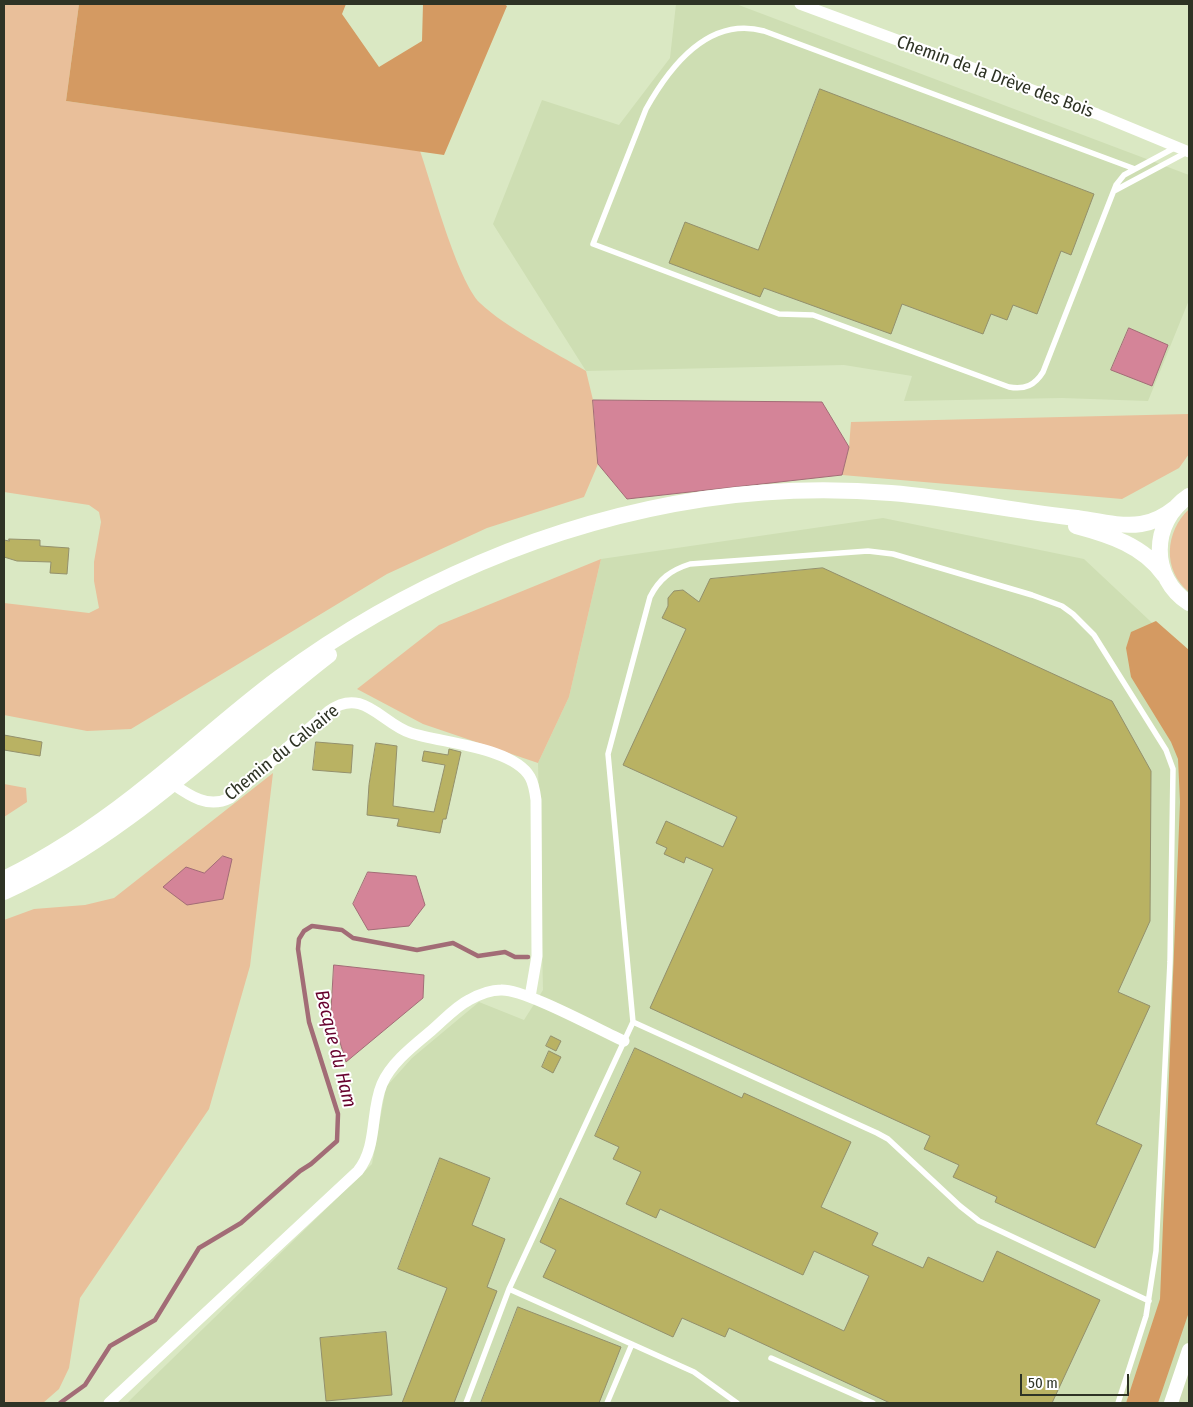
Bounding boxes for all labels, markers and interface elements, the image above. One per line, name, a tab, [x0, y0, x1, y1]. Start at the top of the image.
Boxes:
street label: Chemin de la Drève des Bois	[894, 31, 1096, 123]
street label: Chemin du Calvaire	[221, 700, 343, 806]
water label: Becque du Ham	[309, 988, 361, 1110]
scale bar	[1023, 1364, 1132, 1396]
text: 50 m	[1028, 1374, 1058, 1392]

